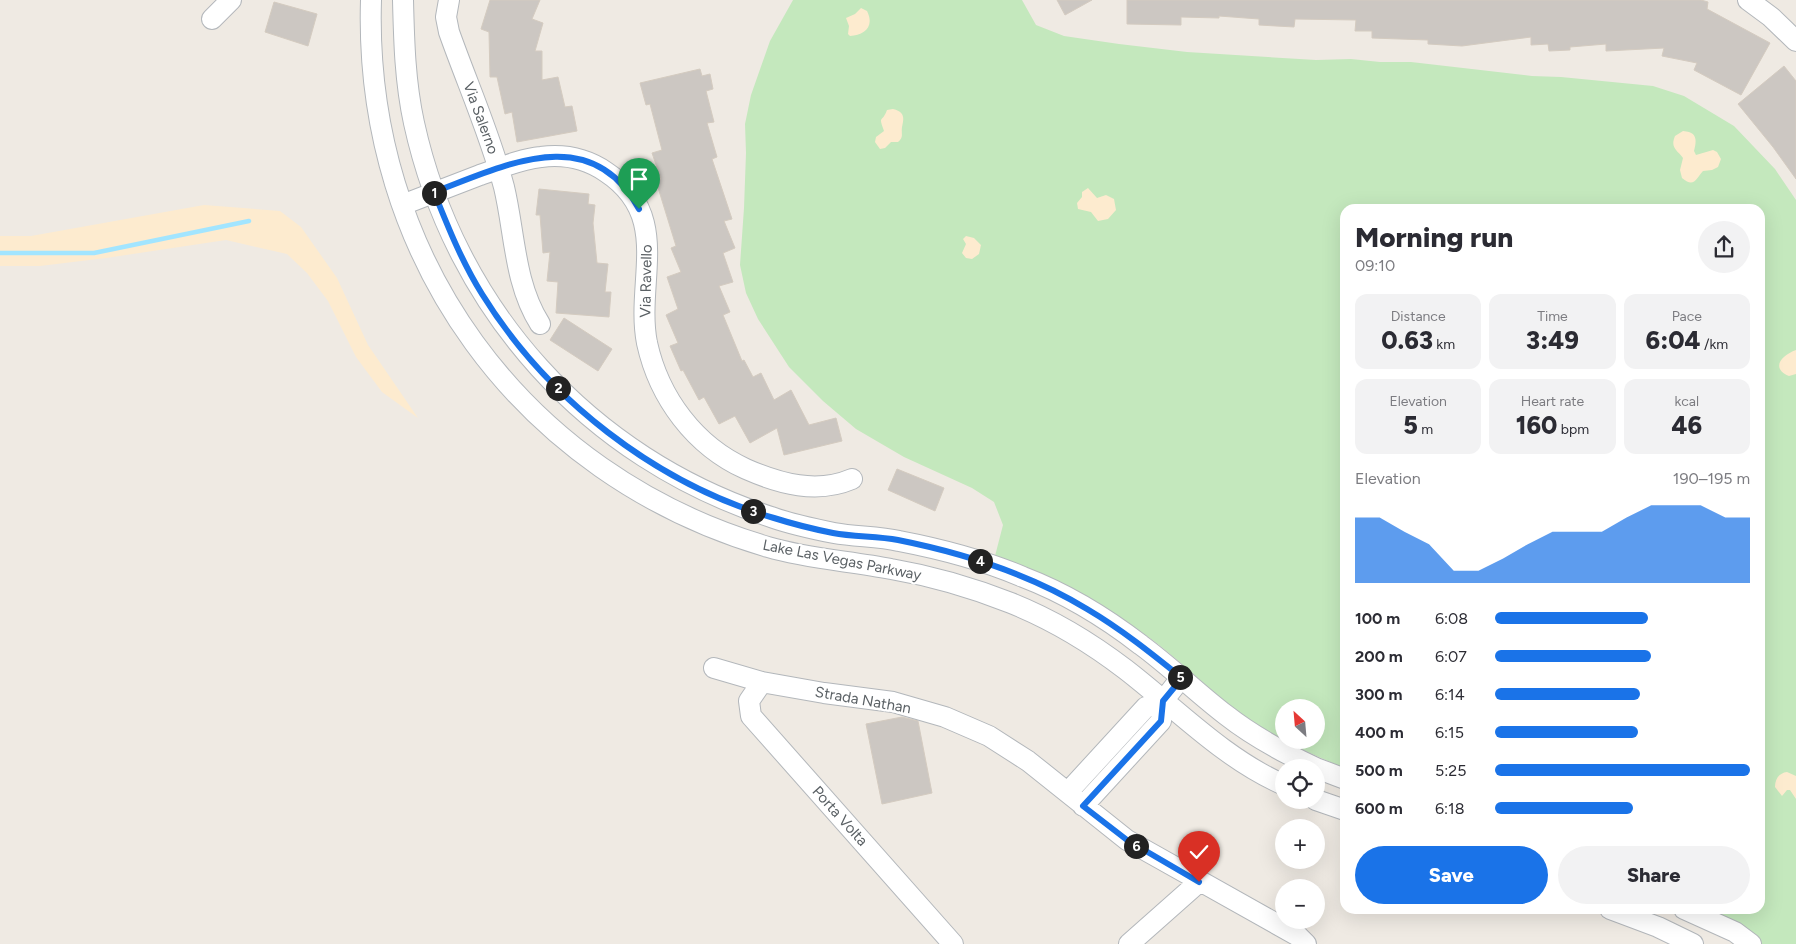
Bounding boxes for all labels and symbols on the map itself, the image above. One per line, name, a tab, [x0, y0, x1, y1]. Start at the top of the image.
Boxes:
street label: Via Salerno	[460, 79, 503, 157]
pin	[618, 158, 660, 209]
pin: 1	[422, 180, 446, 206]
street label: Via Ravello	[636, 244, 656, 318]
pin: 2	[546, 376, 570, 400]
pin: 3	[740, 498, 766, 524]
street label: Lake Las Vegas Parkway	[761, 536, 923, 584]
pin: 4	[968, 548, 992, 574]
pin: 5	[1168, 664, 1192, 690]
street label: Strada Nathan	[814, 683, 912, 717]
north arrow	[1275, 699, 1325, 749]
street label: Porta Volta	[808, 782, 872, 850]
pin	[1178, 831, 1220, 882]
pin: 6	[1124, 834, 1148, 858]

